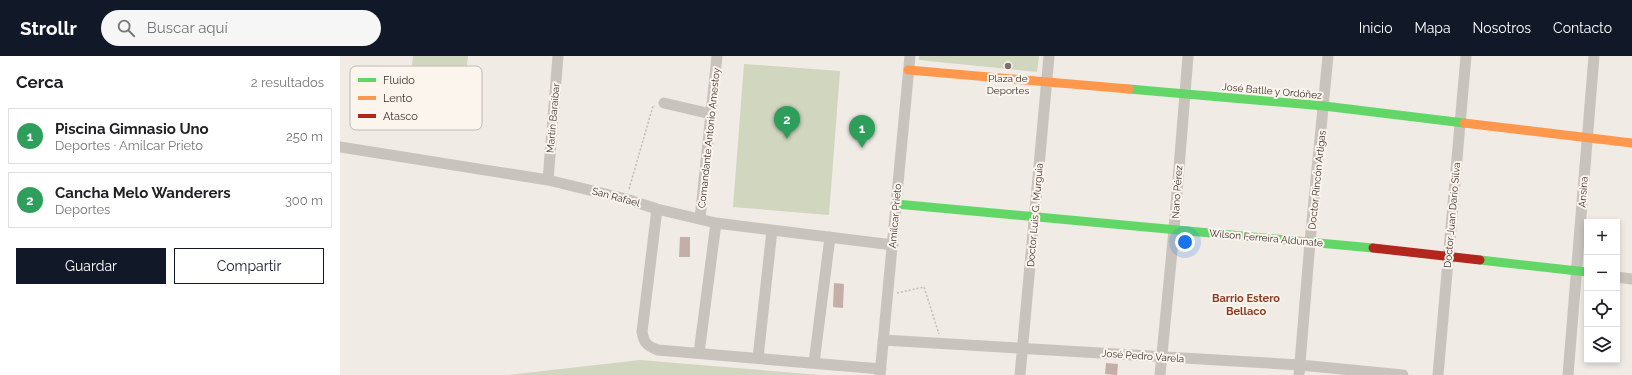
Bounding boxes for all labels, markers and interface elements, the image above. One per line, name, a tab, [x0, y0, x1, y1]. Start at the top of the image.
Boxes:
search box	[101, 10, 381, 46]
text: Strollr	[20, 17, 77, 39]
icon: search	[115, 17, 137, 39]
text: Buscar aquí	[147, 19, 228, 37]
text: Inicio	[1359, 20, 1392, 36]
text: Mapa	[1414, 20, 1451, 36]
text: Nosotros	[1473, 20, 1531, 36]
text: Contacto	[1553, 20, 1612, 36]
marker: Plaza de Deportes	[1003, 61, 1013, 71]
legend	[350, 66, 482, 130]
street label: Comandante Antonio Amestoy	[696, 67, 722, 209]
text: Cerca	[16, 72, 64, 92]
place label: Plaza de Deportes	[987, 73, 1029, 96]
text: Fluido	[383, 74, 415, 87]
text: 2 resultados	[251, 75, 324, 90]
street label: José Batlle y Ordóñez	[1222, 81, 1322, 101]
street label: Martín Baraibar	[544, 82, 562, 153]
text: Lento	[383, 92, 413, 105]
pin: 2	[774, 106, 800, 139]
text: Atasco	[383, 110, 418, 123]
pin: 1	[849, 115, 875, 148]
text: Piscina Gimnasio Uno	[55, 120, 209, 138]
text: 1	[27, 129, 33, 144]
text: 250 m	[286, 129, 323, 144]
street label: Doctor Rincón Artigas	[1306, 130, 1328, 230]
text: Deportes · Amilcar Prieto	[55, 138, 203, 153]
street label: Doctor Juan Dario Silva	[1442, 162, 1462, 268]
street label: Doctor Luis G. Murguia	[1025, 163, 1045, 267]
street label: Nano Pérez	[1170, 165, 1184, 219]
street label: Ansina	[1576, 176, 1590, 208]
street label: Amilcar Prieto	[887, 183, 903, 249]
text: Cancha Melo Wanderers	[55, 184, 231, 202]
street label: San Rafael	[591, 185, 641, 209]
text: 2	[26, 193, 34, 208]
text: 300 m	[285, 193, 323, 208]
text: Deportes	[55, 202, 110, 217]
map controls	[1584, 219, 1620, 363]
button: +	[1584, 219, 1620, 255]
street label: Wilson Ferreira Aldunate	[1209, 228, 1323, 248]
your location	[1175, 232, 1195, 252]
button: Guardar	[16, 248, 166, 284]
button: Compartir	[174, 248, 324, 284]
button: −	[1584, 255, 1620, 291]
button: locate	[1584, 291, 1620, 327]
district label: Barrio Estero Bellaco	[1212, 292, 1280, 318]
button: layers	[1584, 327, 1620, 363]
street label: José Pedro Varela	[1101, 348, 1185, 364]

